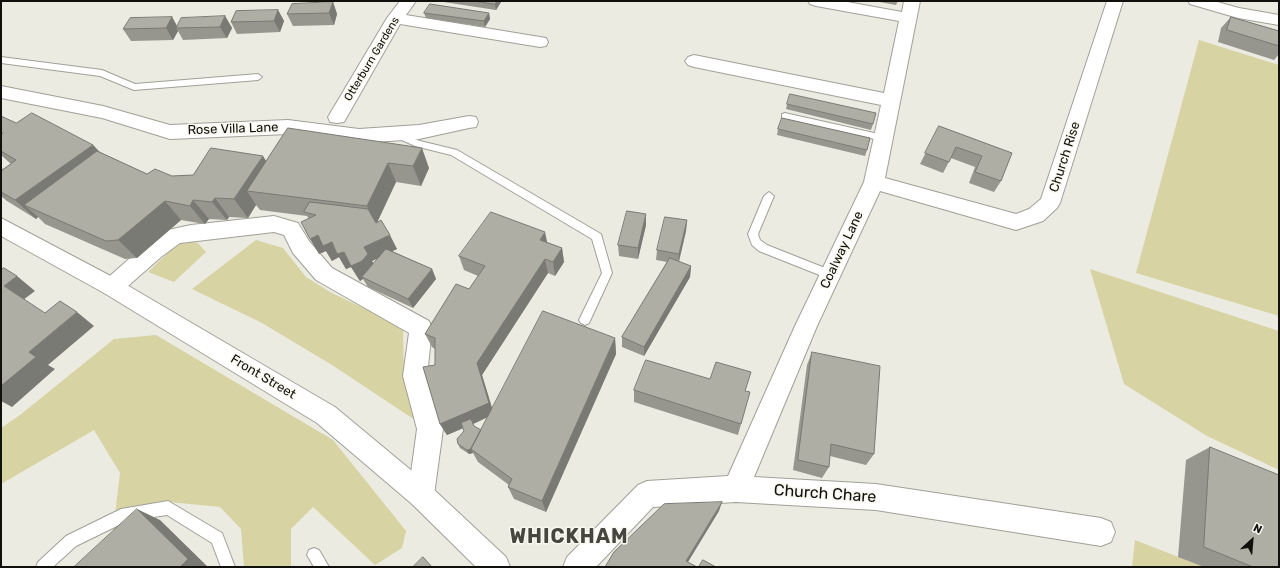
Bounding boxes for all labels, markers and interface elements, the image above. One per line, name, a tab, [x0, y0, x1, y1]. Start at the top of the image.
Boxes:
street label: Otterburn Gardens	[342, 15, 402, 103]
street label: Rose Villa Lane	[187, 120, 279, 138]
street label: Church Rise	[1046, 120, 1084, 194]
street label: Coalway Lane	[817, 209, 867, 291]
street label: Front Street	[228, 351, 298, 403]
street label: Church Chare	[773, 481, 877, 507]
north arrow	[1232, 520, 1272, 560]
text: N	[1251, 521, 1264, 536]
district label: WHICKHAM	[509, 525, 629, 549]

